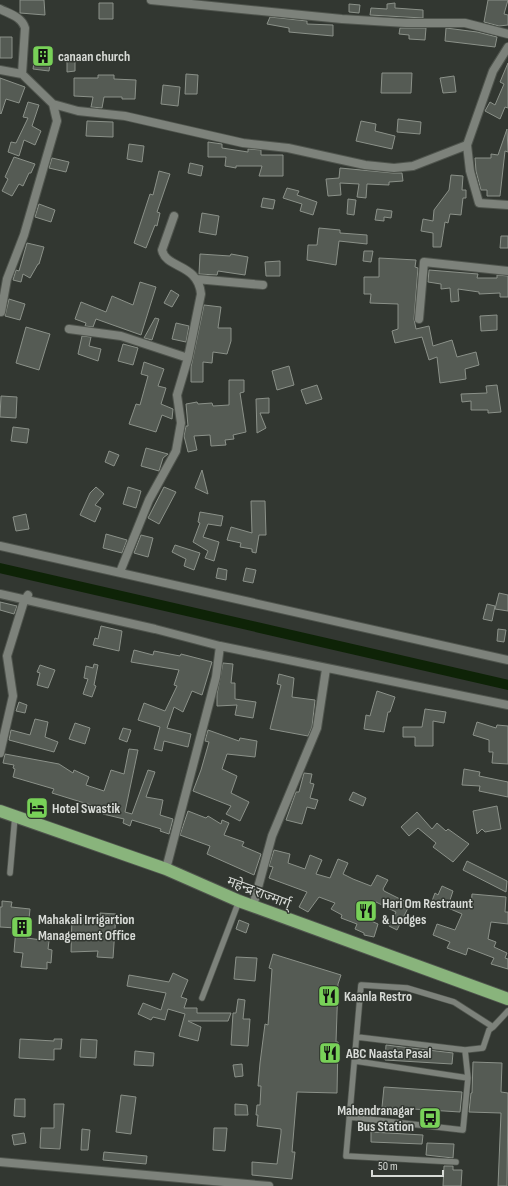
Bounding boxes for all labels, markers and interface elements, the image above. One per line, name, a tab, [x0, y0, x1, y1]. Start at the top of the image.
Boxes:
building icon: canaan church	[30, 43, 56, 69]
place label: canaan church	[58, 48, 130, 65]
hotel icon: Hotel Swastik	[24, 795, 50, 821]
place label: Hotel Swastik	[52, 800, 120, 817]
street label: महेन्द्र राज्मार्ग्	[224, 872, 295, 914]
place label: Hari Om Restraunt & Lodges	[382, 895, 473, 928]
restaurant icon: Hari Om Restraunt & Lodges	[353, 898, 379, 924]
place label: Mahakali Irrigartion Management Office	[38, 911, 136, 944]
building icon: Mahakali Irrigartion Management Office	[9, 914, 35, 940]
restaurant icon: Kaanla Restro	[316, 983, 342, 1009]
place label: Kaanla Restro	[344, 988, 412, 1005]
restaurant icon: ABC Naasta Pasal	[317, 1040, 343, 1066]
place label: ABC Naasta Pasal	[345, 1045, 432, 1062]
place label: Mahendranagar Bus Station	[337, 1102, 415, 1135]
bus stop icon: Mahendranagar Bus Station	[417, 1105, 443, 1131]
scale bar	[372, 1152, 443, 1178]
text: 50 m	[378, 1159, 398, 1174]

